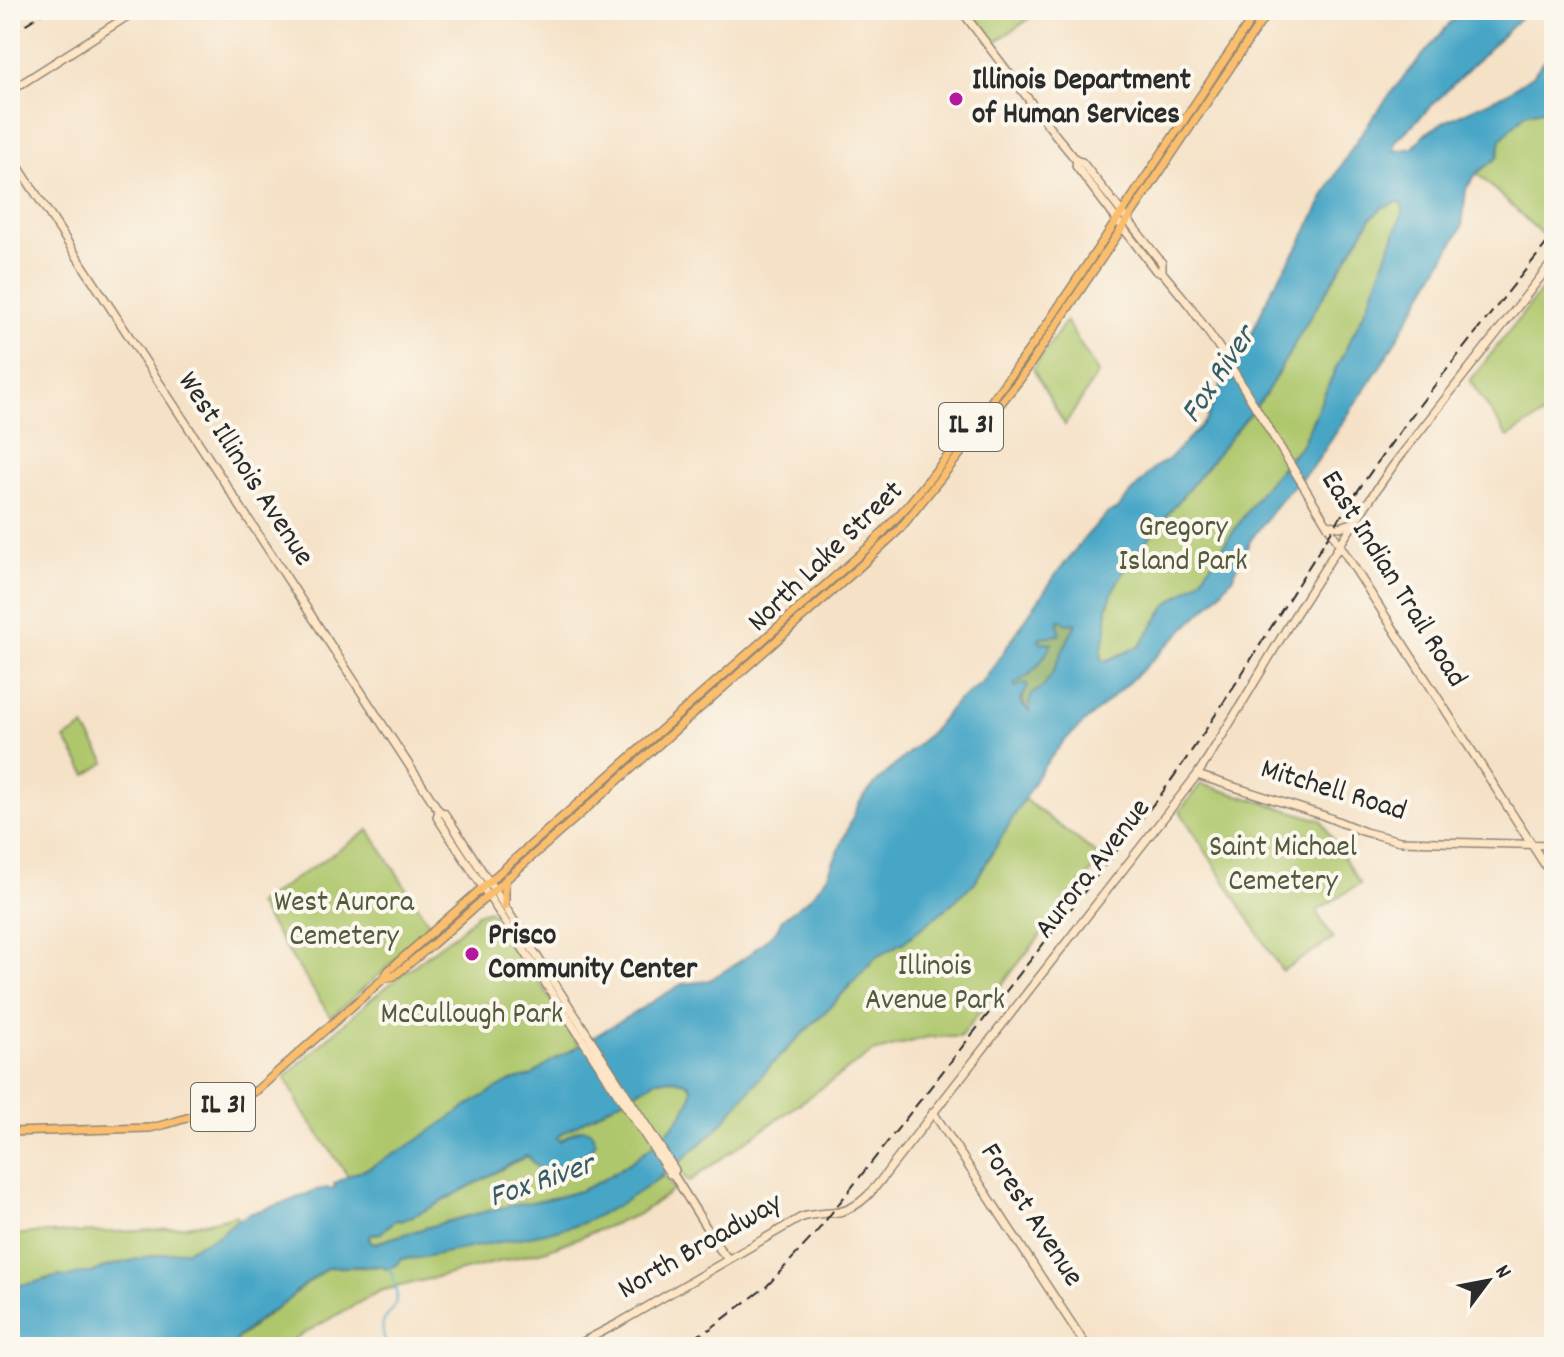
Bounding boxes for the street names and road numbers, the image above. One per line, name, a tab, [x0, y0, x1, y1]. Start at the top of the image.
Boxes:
street label: West Illinois Avenue	[165, 364, 323, 576]
road number: IL 31	[939, 403, 1003, 451]
street label: East Indian Trail Road	[1308, 463, 1476, 697]
street label: North Lake Street	[739, 472, 915, 644]
street label: Mitchell Road	[1255, 749, 1411, 835]
street label: Aurora Avenue	[1025, 791, 1163, 949]
road number: IL 31	[191, 1083, 255, 1131]
street label: Forest Avenue	[967, 1136, 1093, 1296]
street label: North Broadway	[611, 1183, 792, 1312]

